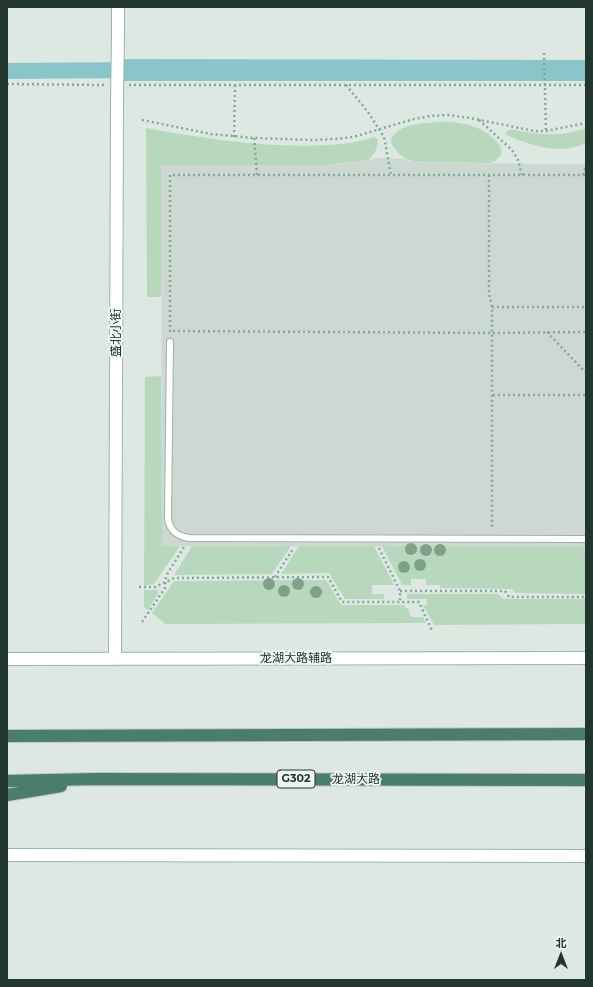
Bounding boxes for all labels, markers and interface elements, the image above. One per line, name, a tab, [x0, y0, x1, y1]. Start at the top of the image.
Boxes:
street label: 盛北小街	[109, 309, 123, 357]
street label: 龙湖大路辅路	[260, 651, 332, 665]
road number: G302	[277, 770, 315, 788]
street label: 龙湖大路	[332, 772, 380, 786]
north arrow	[541, 935, 581, 975]
text: 北	[556, 936, 567, 950]

